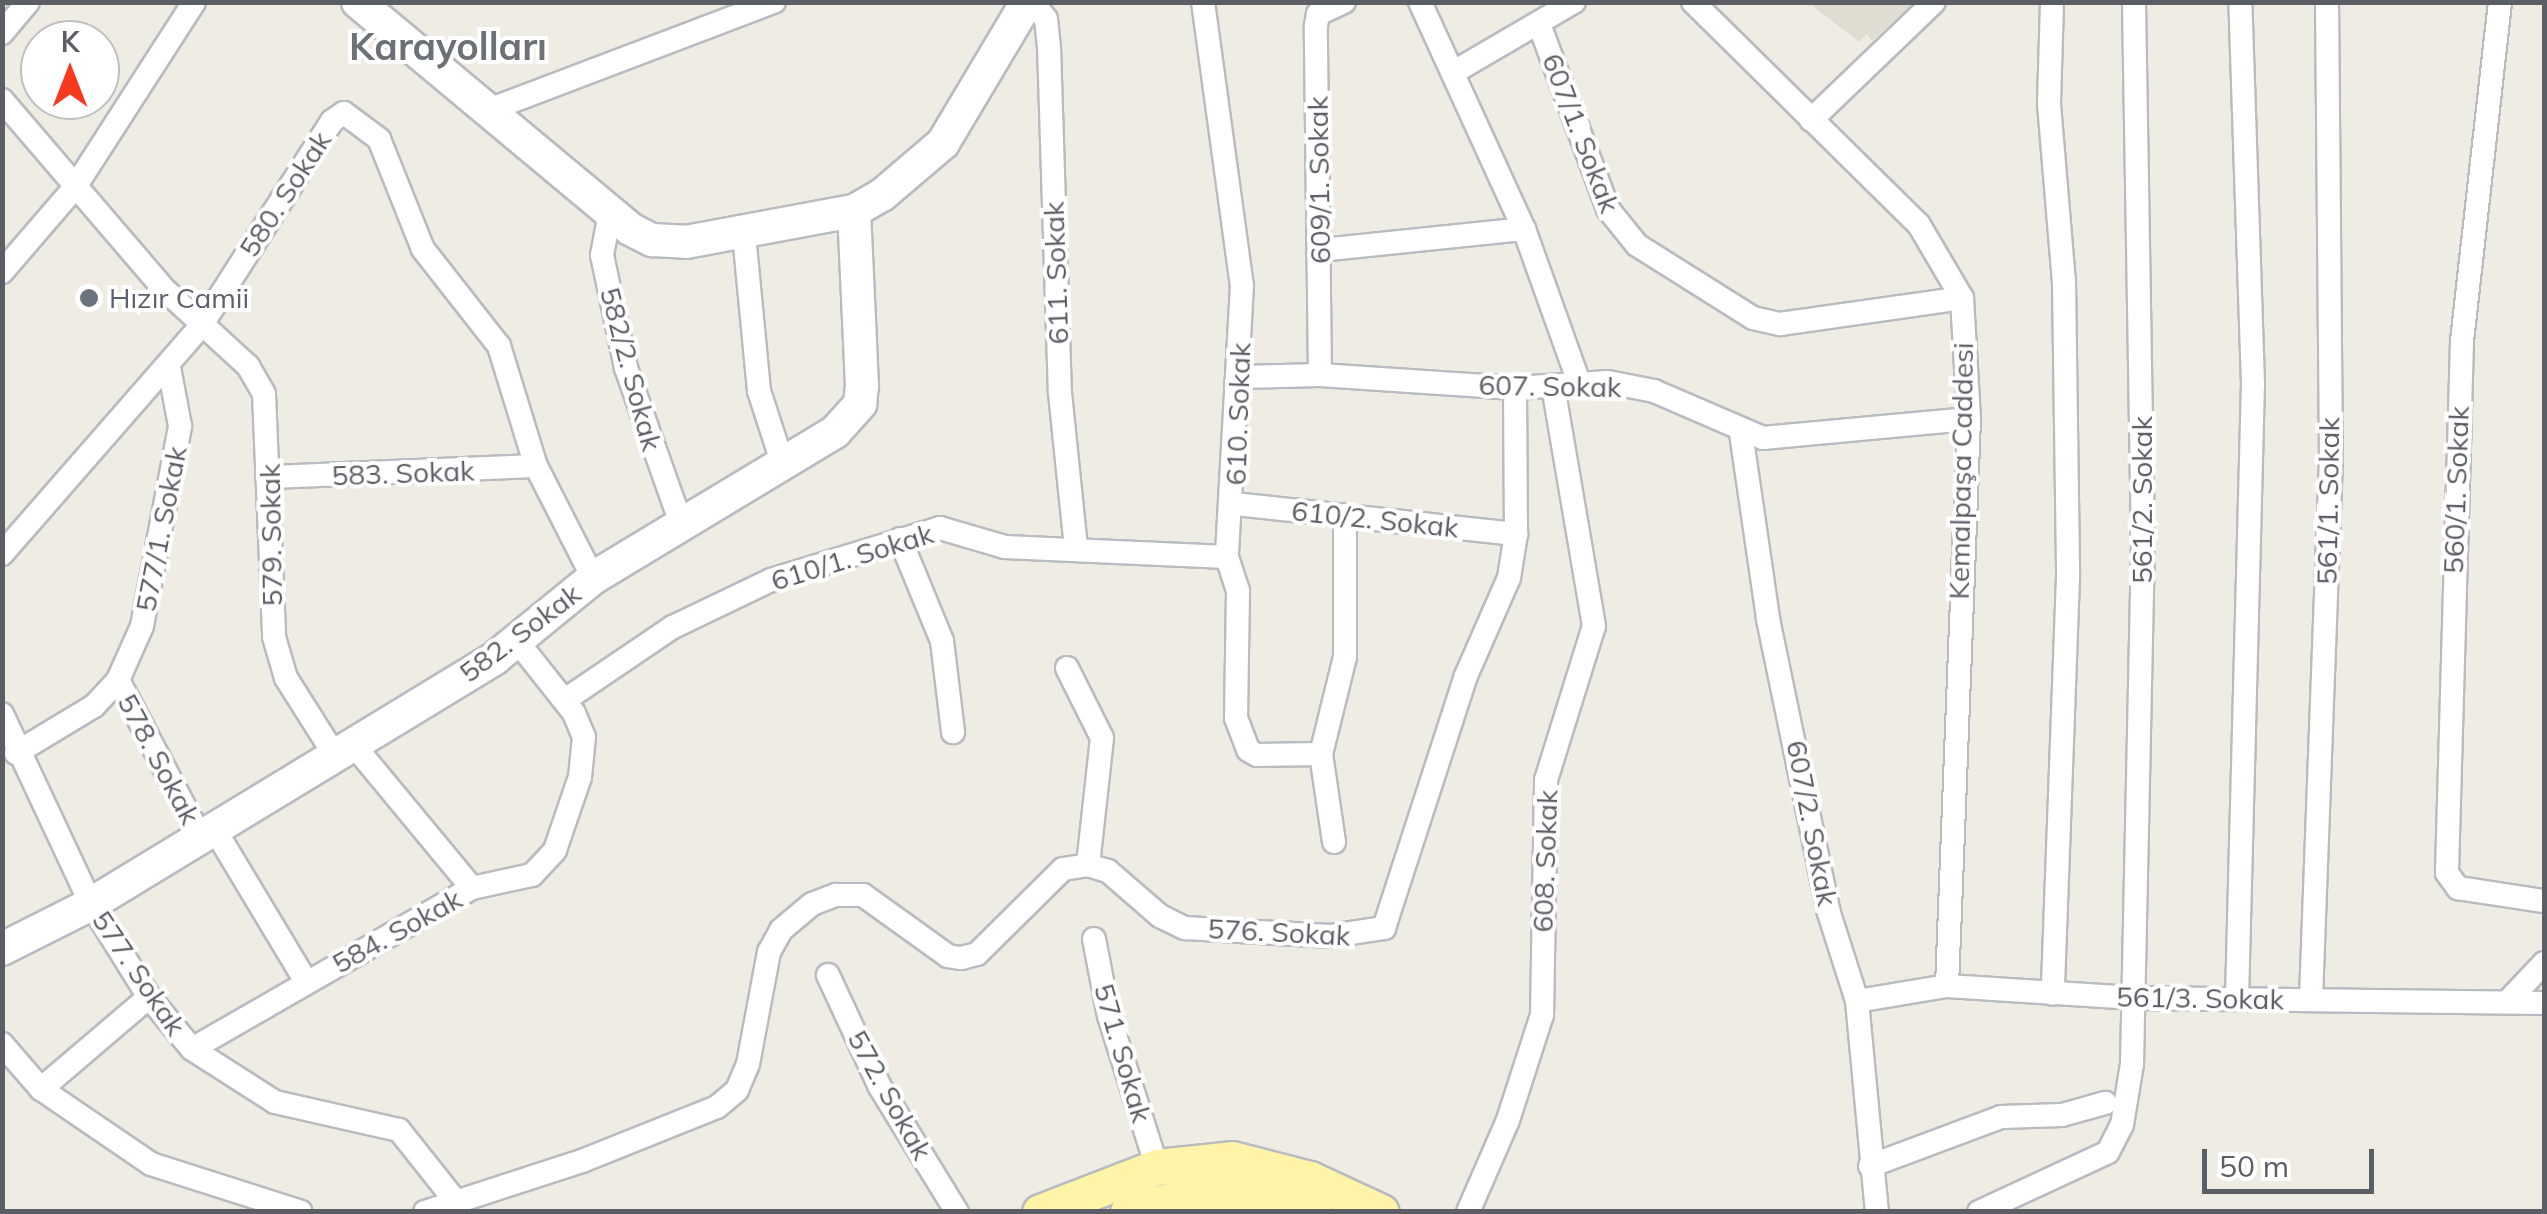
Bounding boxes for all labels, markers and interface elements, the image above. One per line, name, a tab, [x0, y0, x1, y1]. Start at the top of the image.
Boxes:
north arrow	[20, 20, 120, 120]
text: K	[61, 24, 79, 59]
district label: Karayolları	[349, 24, 547, 70]
street label: 607/1. Sokak	[1535, 49, 1627, 217]
street label: 609/1. Sokak	[1301, 96, 1337, 264]
street label: 580. Sokak	[232, 125, 338, 263]
street label: 611. Sokak	[1037, 201, 1075, 345]
place label: Hızır Camii	[109, 281, 249, 315]
street label: 582/2. Sokak	[593, 284, 669, 454]
marker: Hızır Camii	[78, 287, 100, 309]
street label: 610. Sokak	[1219, 342, 1257, 486]
street label: Kemalpaşa Caddesi	[1942, 342, 1980, 600]
street label: 607. Sokak	[1478, 368, 1622, 404]
street label: 560/1. Sokak	[2436, 406, 2476, 574]
street label: 561/2. Sokak	[2125, 416, 2159, 584]
street label: 561/1. Sokak	[2310, 417, 2346, 585]
street label: 577/1. Sokak	[128, 443, 194, 615]
street label: 583. Sokak	[331, 454, 475, 492]
street label: 579. Sokak	[253, 463, 289, 607]
street label: 610/2. Sokak	[1290, 494, 1460, 544]
street label: 610/1. Sokak	[767, 516, 937, 598]
street label: 582. Sokak	[453, 577, 587, 689]
street label: 578. Sokak	[111, 688, 207, 830]
street label: 607/2. Sokak	[1779, 737, 1845, 909]
street label: 608. Sokak	[1526, 789, 1564, 933]
street label: 584. Sokak	[326, 882, 468, 980]
street label: 577. Sokak	[85, 904, 193, 1042]
street label: 576. Sokak	[1207, 911, 1351, 953]
street label: 571. Sokak	[1087, 980, 1159, 1126]
street label: 561/3. Sokak	[2116, 980, 2284, 1016]
street label: 572. Sokak	[841, 1024, 939, 1166]
scale bar	[2207, 1129, 2380, 1191]
text: 50 m	[2219, 1147, 2289, 1185]

